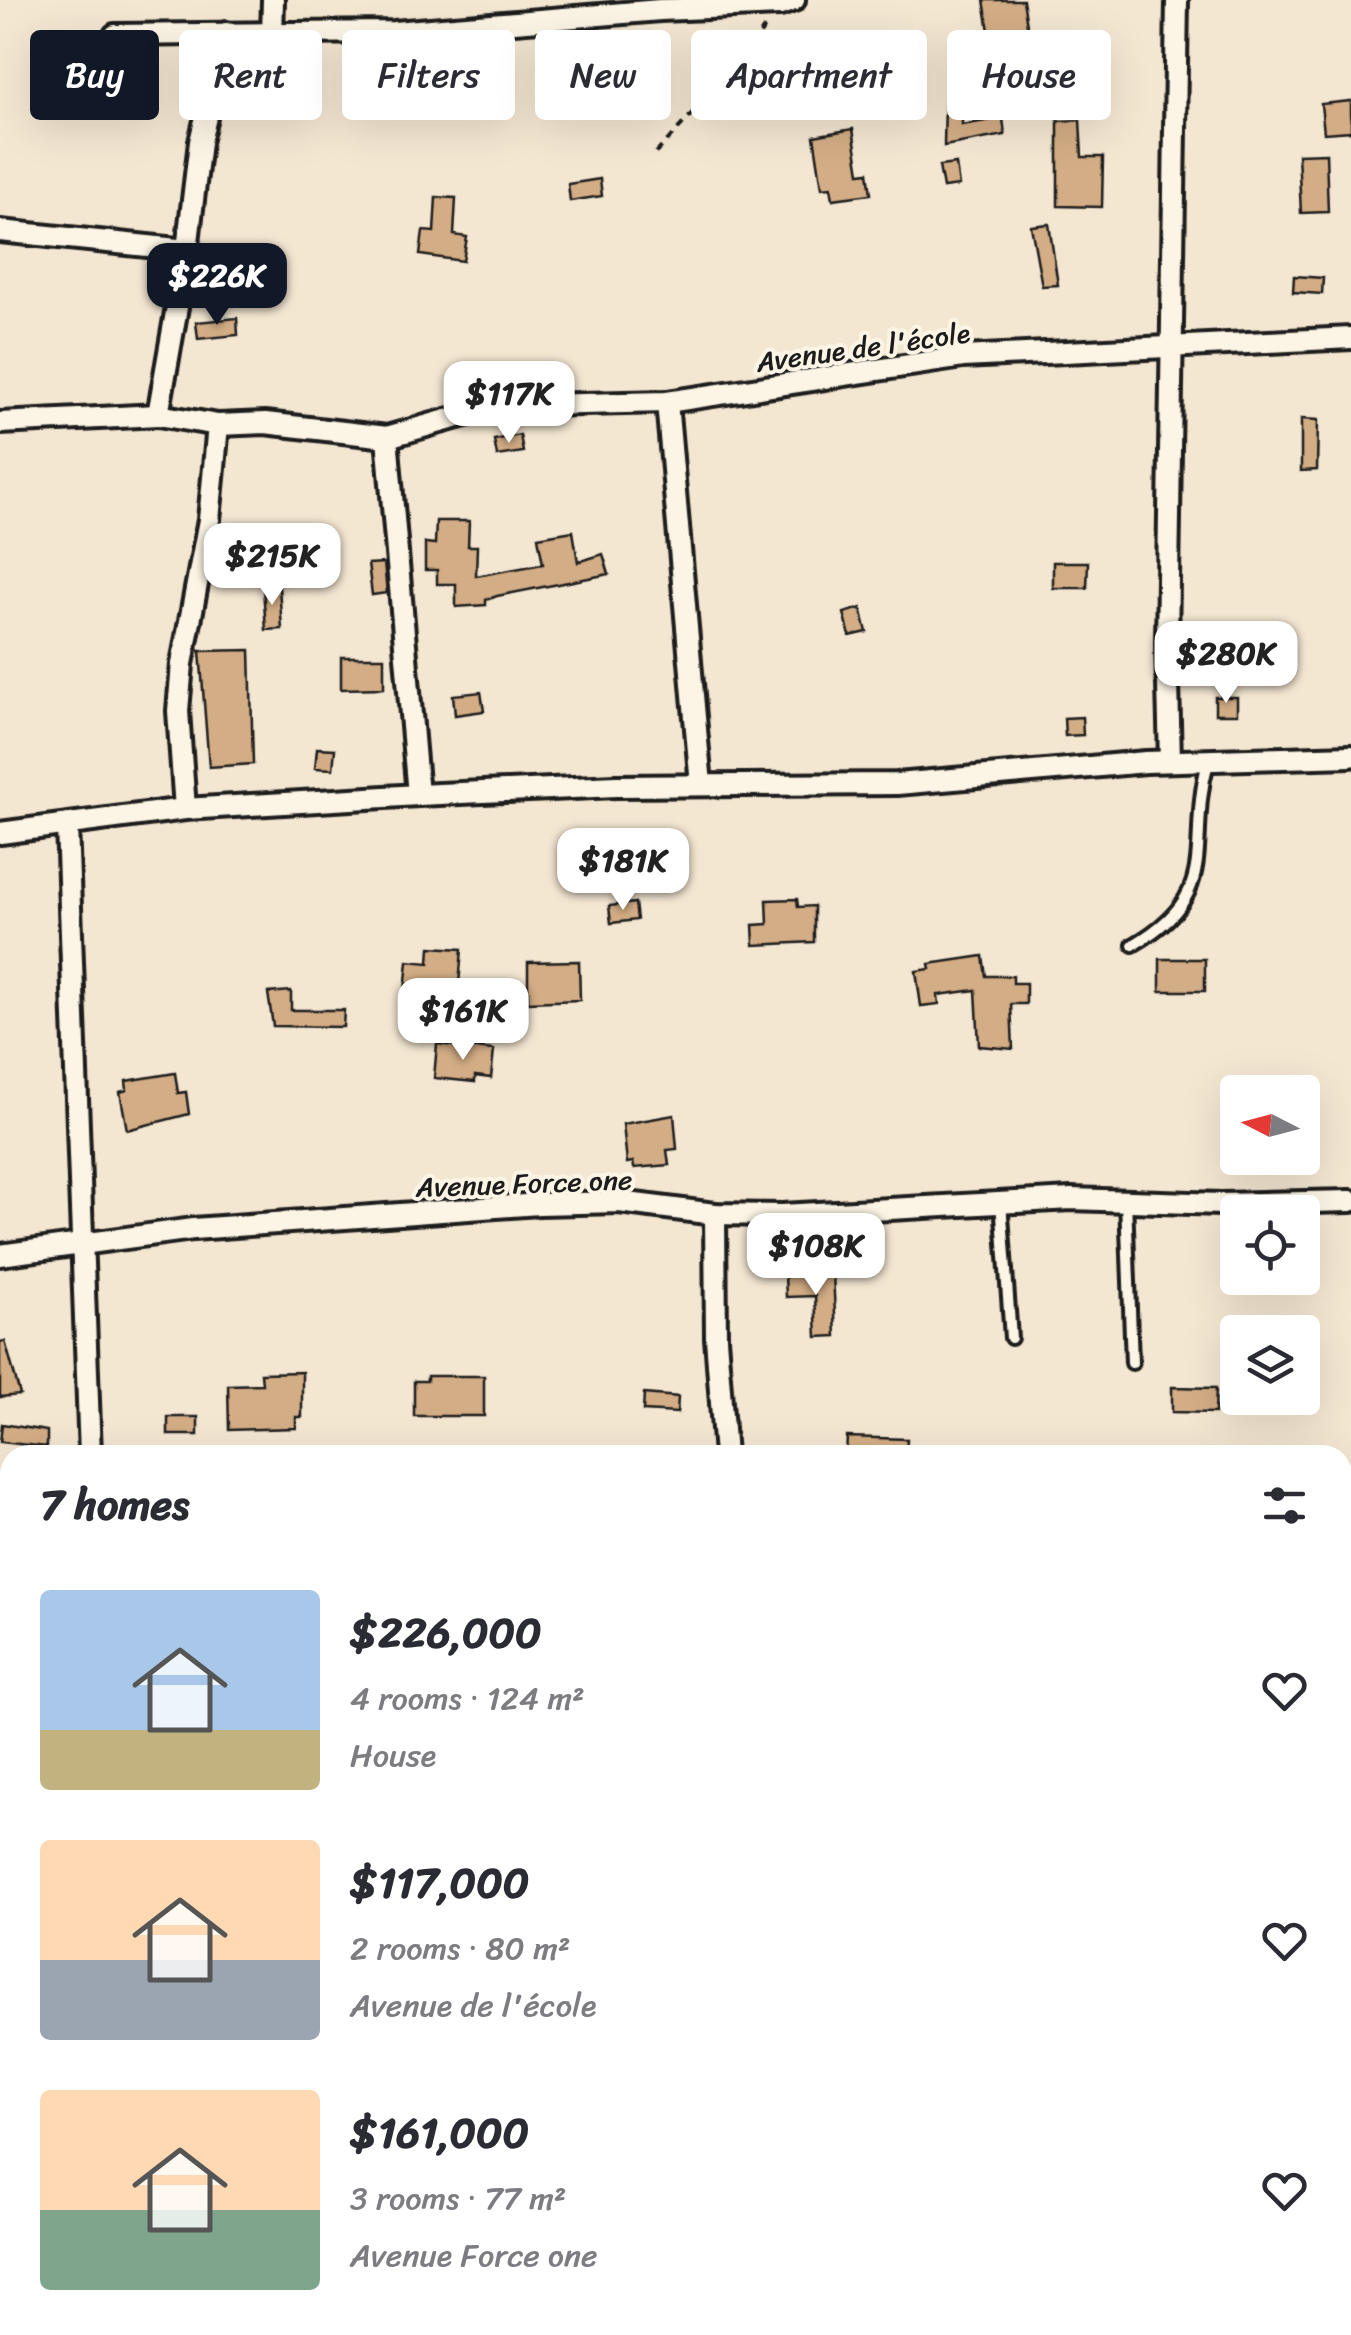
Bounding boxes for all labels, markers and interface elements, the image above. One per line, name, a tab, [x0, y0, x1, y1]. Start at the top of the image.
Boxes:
chip: Buy	[30, 30, 159, 120]
chip: Rent	[179, 30, 322, 120]
chip: Filters	[342, 30, 515, 120]
chip: New	[535, 30, 671, 120]
chip: Apartment	[691, 30, 927, 120]
chip: House	[947, 30, 1111, 120]
pin: $226K	[147, 243, 287, 328]
text: $226K	[169, 247, 265, 304]
street label: Avenue de l'école	[752, 308, 973, 387]
pin: $117K	[439, 361, 579, 446]
text: $117K	[466, 365, 552, 422]
pin: $215K	[202, 523, 342, 608]
text: $215K	[226, 527, 318, 584]
pin: $280K	[1156, 621, 1296, 706]
text: $280K	[1177, 625, 1275, 682]
pin: $181K	[553, 828, 693, 913]
text: $181K	[579, 832, 667, 889]
pin: $161K	[393, 978, 533, 1063]
text: $161K	[420, 982, 506, 1039]
north arrow	[1220, 1075, 1320, 1175]
map controls	[1220, 1075, 1320, 1415]
street label: Avenue Force one	[414, 1155, 633, 1212]
button: locate	[1220, 1195, 1320, 1295]
pin: $108K	[746, 1213, 886, 1298]
text: $108K	[769, 1217, 863, 1274]
button: layers	[1220, 1315, 1320, 1415]
text: 7 homes	[40, 1468, 189, 1542]
icon: filters	[1257, 1478, 1312, 1533]
text: $226,000	[350, 1596, 542, 1670]
icon: home	[120, 1630, 240, 1750]
icon: heart	[1257, 1663, 1312, 1718]
text: 4 rooms · 124 m²	[350, 1670, 585, 1727]
text: House	[350, 1727, 436, 1784]
text: $117,000	[350, 1846, 529, 1920]
icon: home	[120, 1880, 240, 2000]
icon: heart	[1257, 1913, 1312, 1968]
text: 2 rooms · 80 m²	[350, 1920, 570, 1977]
text: Avenue de l'école	[350, 1977, 596, 2034]
text: $161,000	[350, 2096, 529, 2170]
icon: home	[120, 2130, 240, 2250]
icon: heart	[1257, 2163, 1312, 2218]
text: 3 rooms · 77 m²	[350, 2170, 566, 2227]
text: Avenue Force one	[350, 2227, 598, 2284]

